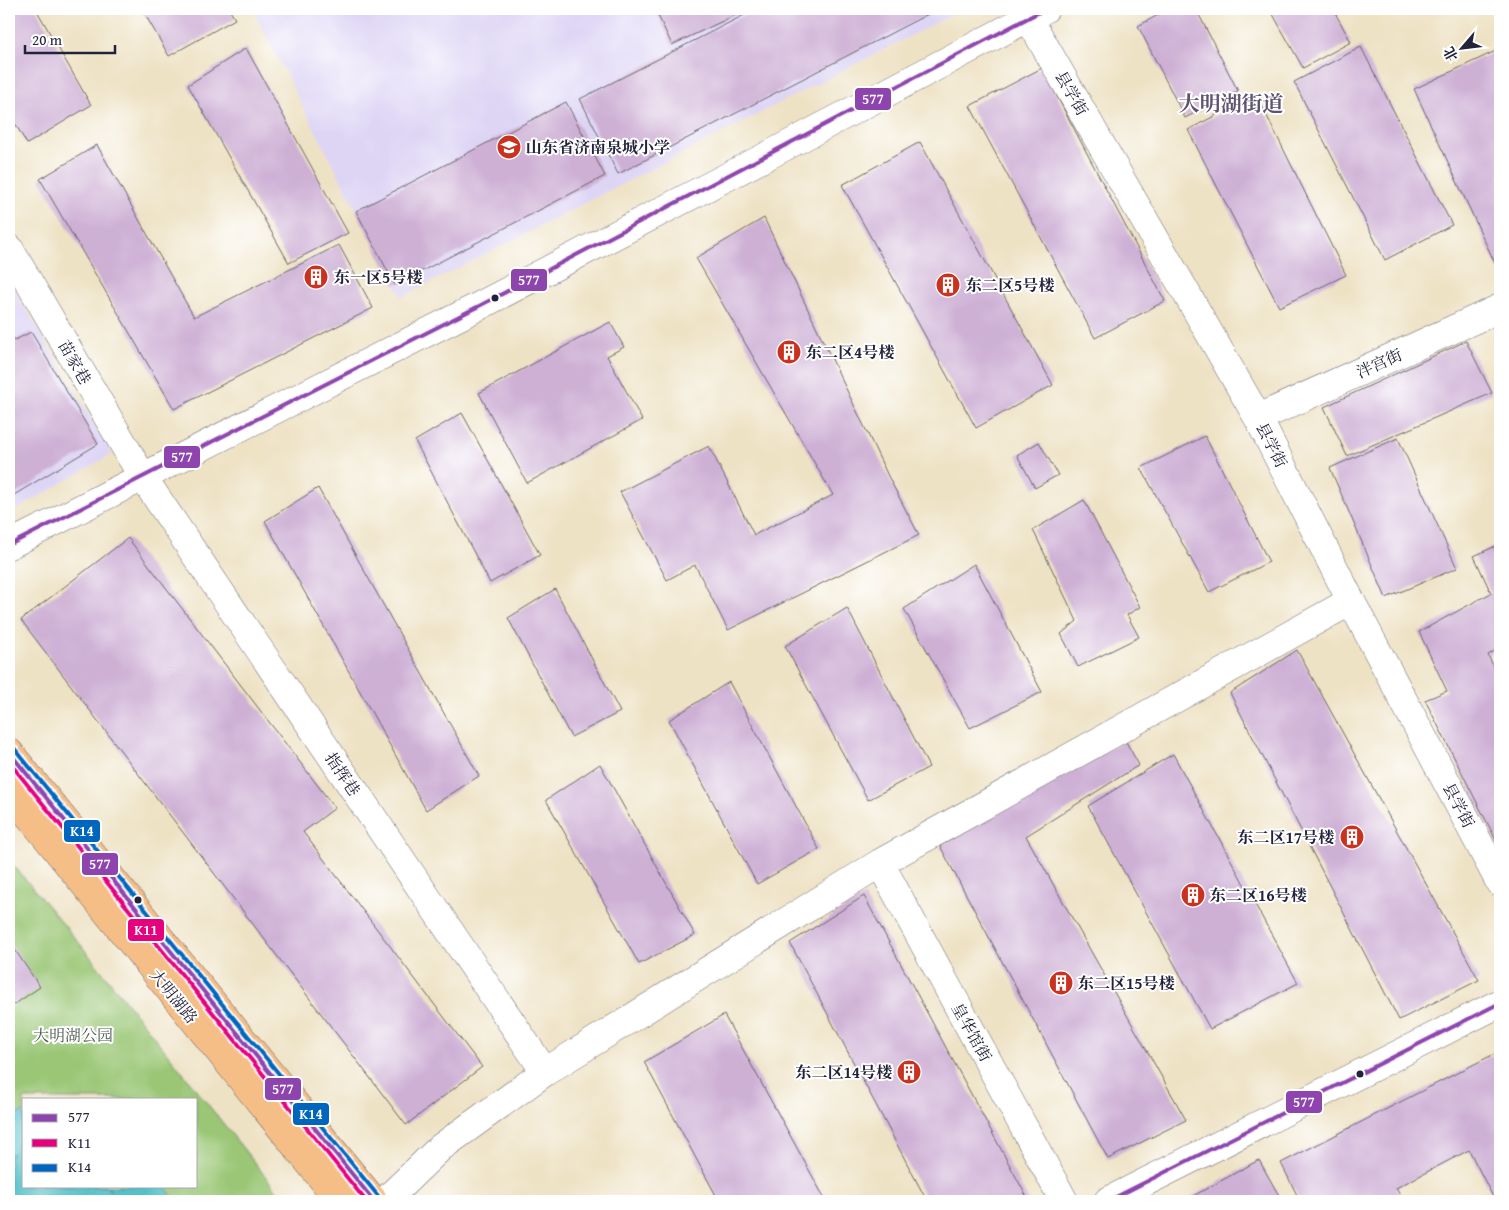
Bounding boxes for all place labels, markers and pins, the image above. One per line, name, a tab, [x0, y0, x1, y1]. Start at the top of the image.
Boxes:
school or university icon: 山东省济南泉城小学	[496, 134, 522, 160]
place label: 山东省济南泉城小学	[526, 135, 670, 159]
building icon: 东一区5号楼	[303, 264, 329, 290]
place label: 东一区5号楼	[334, 265, 422, 289]
building icon: 东二区5号楼	[935, 272, 961, 298]
place label: 东二区5号楼	[966, 273, 1054, 297]
unlabelled marker	[490, 293, 500, 303]
building icon: 东二区4号楼	[776, 339, 802, 365]
place label: 东二区4号楼	[806, 340, 894, 364]
building icon: 东二区17号楼	[1339, 824, 1365, 850]
place label: 东二区17号楼	[1237, 825, 1334, 849]
building icon: 东二区16号楼	[1180, 882, 1206, 908]
place label: 东二区16号楼	[1210, 883, 1307, 907]
unlabelled marker	[133, 895, 143, 905]
building icon: 东二区15号楼	[1048, 970, 1074, 996]
place label: 东二区15号楼	[1078, 971, 1175, 995]
building icon: 东二区14号楼	[896, 1059, 922, 1085]
place label: 东二区14号楼	[795, 1060, 892, 1084]
unlabelled marker	[1355, 1069, 1365, 1079]

